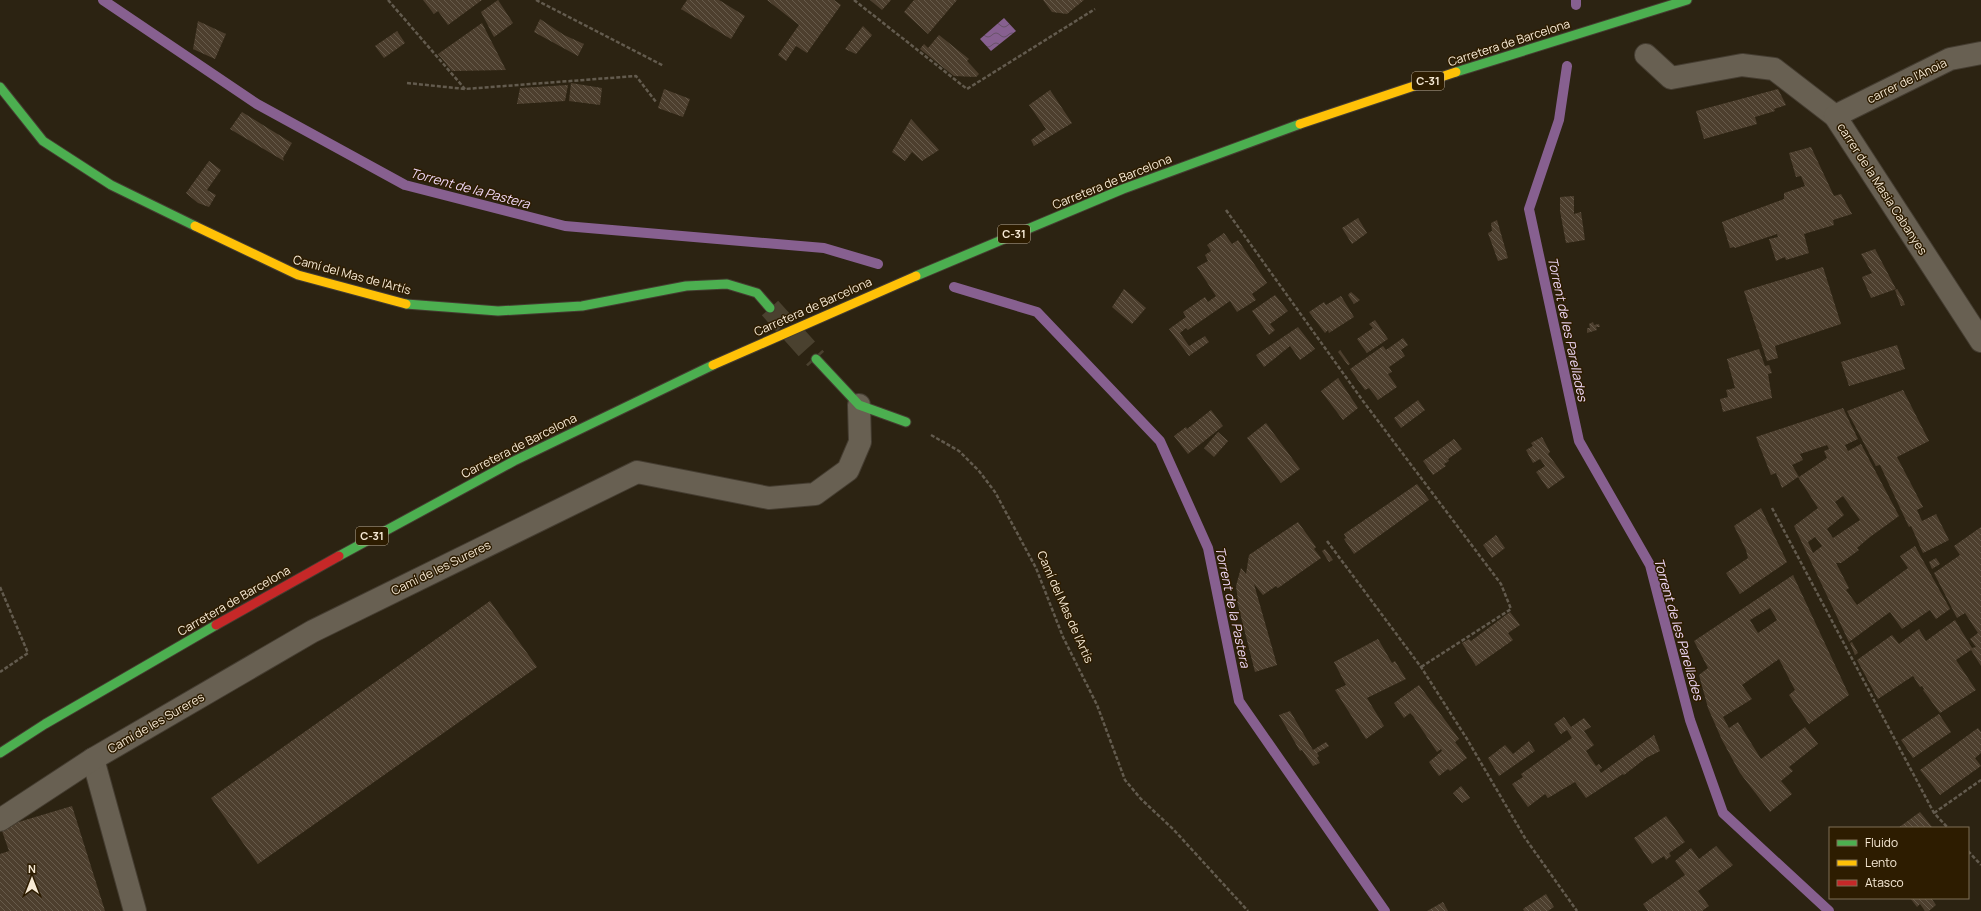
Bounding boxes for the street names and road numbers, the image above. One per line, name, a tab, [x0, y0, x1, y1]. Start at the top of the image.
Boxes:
street label: Carretera de Barcelona	[1446, 15, 1572, 70]
street label: carrer de l'Anoia	[1864, 54, 1950, 107]
road number: C-31	[1412, 72, 1444, 90]
street label: carrer de la Masia Cabanyes	[1833, 119, 1932, 258]
street label: Carretera de Barcelona	[1050, 150, 1174, 213]
road number: C-31	[998, 225, 1030, 243]
street label: Camí del Mas de l'Artís	[291, 251, 413, 298]
street label: Carretera de Barcelona	[751, 273, 874, 340]
street label: Carretera de Barcelona	[458, 409, 579, 482]
road number: C-31	[356, 527, 388, 545]
street label: Camí de les Sureres	[388, 536, 493, 599]
street label: Camí del Mas de l'Artís	[1033, 548, 1098, 666]
street label: Carretera de Barcelona	[174, 561, 293, 640]
street label: Camí de les Sureres	[104, 688, 207, 757]

